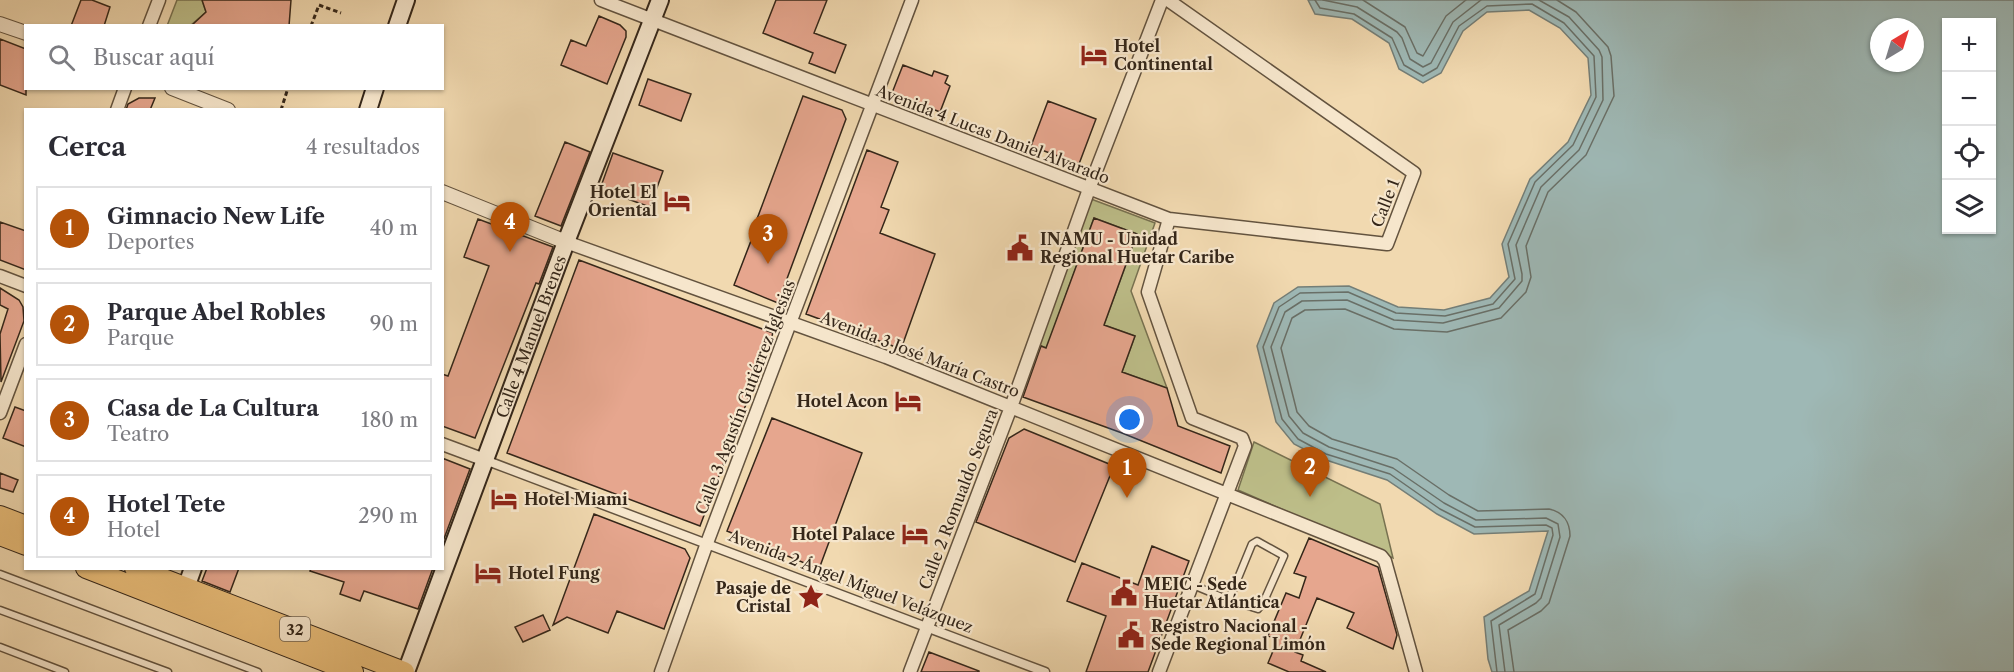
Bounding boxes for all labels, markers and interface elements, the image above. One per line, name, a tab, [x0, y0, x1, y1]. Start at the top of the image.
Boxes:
north arrow	[1870, 18, 1924, 72]
map controls	[1942, 18, 1996, 234]
button: +	[1942, 18, 1996, 72]
search box	[24, 24, 444, 90]
place label: Hotel Continental	[1114, 36, 1213, 74]
hotel icon: Hotel Continental	[1079, 40, 1109, 70]
icon: search	[45, 41, 78, 74]
text: Buscar aquí	[93, 44, 215, 71]
button: −	[1942, 72, 1996, 126]
street label: Avenida 4 Lucas Daniel Alvarado	[872, 80, 1113, 188]
button: locate	[1942, 126, 1996, 180]
text: Cerca	[48, 131, 126, 163]
text: 4 resultados	[306, 135, 420, 159]
street label: Calle 1	[1367, 176, 1403, 230]
button: layers	[1942, 180, 1996, 234]
place label: Hotel El Oriental	[588, 182, 657, 220]
hotel icon: Hotel El Oriental	[662, 186, 692, 216]
pin: 4	[490, 202, 530, 252]
text: Gimnacio New Life	[107, 203, 325, 230]
pin: 3	[748, 214, 788, 264]
text: 1	[65, 216, 74, 240]
text: 40 m	[370, 216, 418, 240]
place label: INAMU - Unidad Regional Huetar Caribe	[1040, 229, 1235, 267]
text: Deportes	[107, 230, 194, 254]
public building icon: INAMU - Unidad Regional Huetar Caribe	[1005, 233, 1035, 263]
street label: Calle 4 Manuel Brenes	[491, 252, 570, 421]
street label: Calle 3 Agustín Gutiérrez Iglesias	[691, 277, 799, 517]
text: Parque Abel Robles	[107, 299, 326, 326]
street label: Avenida 3 José María Castro	[817, 306, 1023, 401]
text: 2	[64, 312, 75, 336]
text: 90 m	[370, 312, 418, 336]
text: Parque	[107, 326, 174, 350]
hotel icon: Hotel Acon	[893, 386, 923, 416]
place label: Hotel Acon	[796, 391, 888, 411]
text: Casa de La Cultura	[107, 395, 319, 422]
street label: Calle 2 Romualdo Segura	[914, 405, 1002, 592]
your location	[1115, 405, 1144, 434]
text: 3	[64, 408, 75, 432]
text: 180 m	[361, 408, 418, 432]
text: Teatro	[107, 422, 169, 446]
pin: 1	[1108, 448, 1146, 498]
pin: 2	[1290, 448, 1330, 497]
hotel icon: Hotel Miami	[489, 484, 519, 514]
place label: Hotel Miami	[524, 489, 628, 509]
text: Hotel Tete	[107, 491, 225, 518]
text: 4	[64, 504, 75, 528]
text: 290 m	[358, 504, 418, 528]
text: Hotel	[107, 518, 160, 542]
hotel icon: Hotel Palace	[900, 519, 930, 549]
place label: Hotel Palace	[792, 524, 895, 544]
street label: Avenida 2 Ángel Miguel Velázquez	[725, 525, 976, 637]
hotel icon: Hotel Fung	[473, 558, 503, 588]
place label: Hotel Fung	[508, 563, 600, 583]
place label: MEIC - Sede Huetar Atlántica	[1144, 574, 1281, 612]
place label: Pasaje de Cristal	[715, 578, 791, 616]
public building icon: MEIC - Sede Huetar Atlántica	[1109, 578, 1139, 608]
place icon: Pasaje de Cristal	[796, 582, 826, 612]
place label: Registro Nacional - Sede Regional Limón	[1151, 616, 1326, 654]
road number: 32	[280, 617, 310, 641]
public building icon: Registro Nacional - Sede Regional Limón	[1116, 620, 1146, 650]

